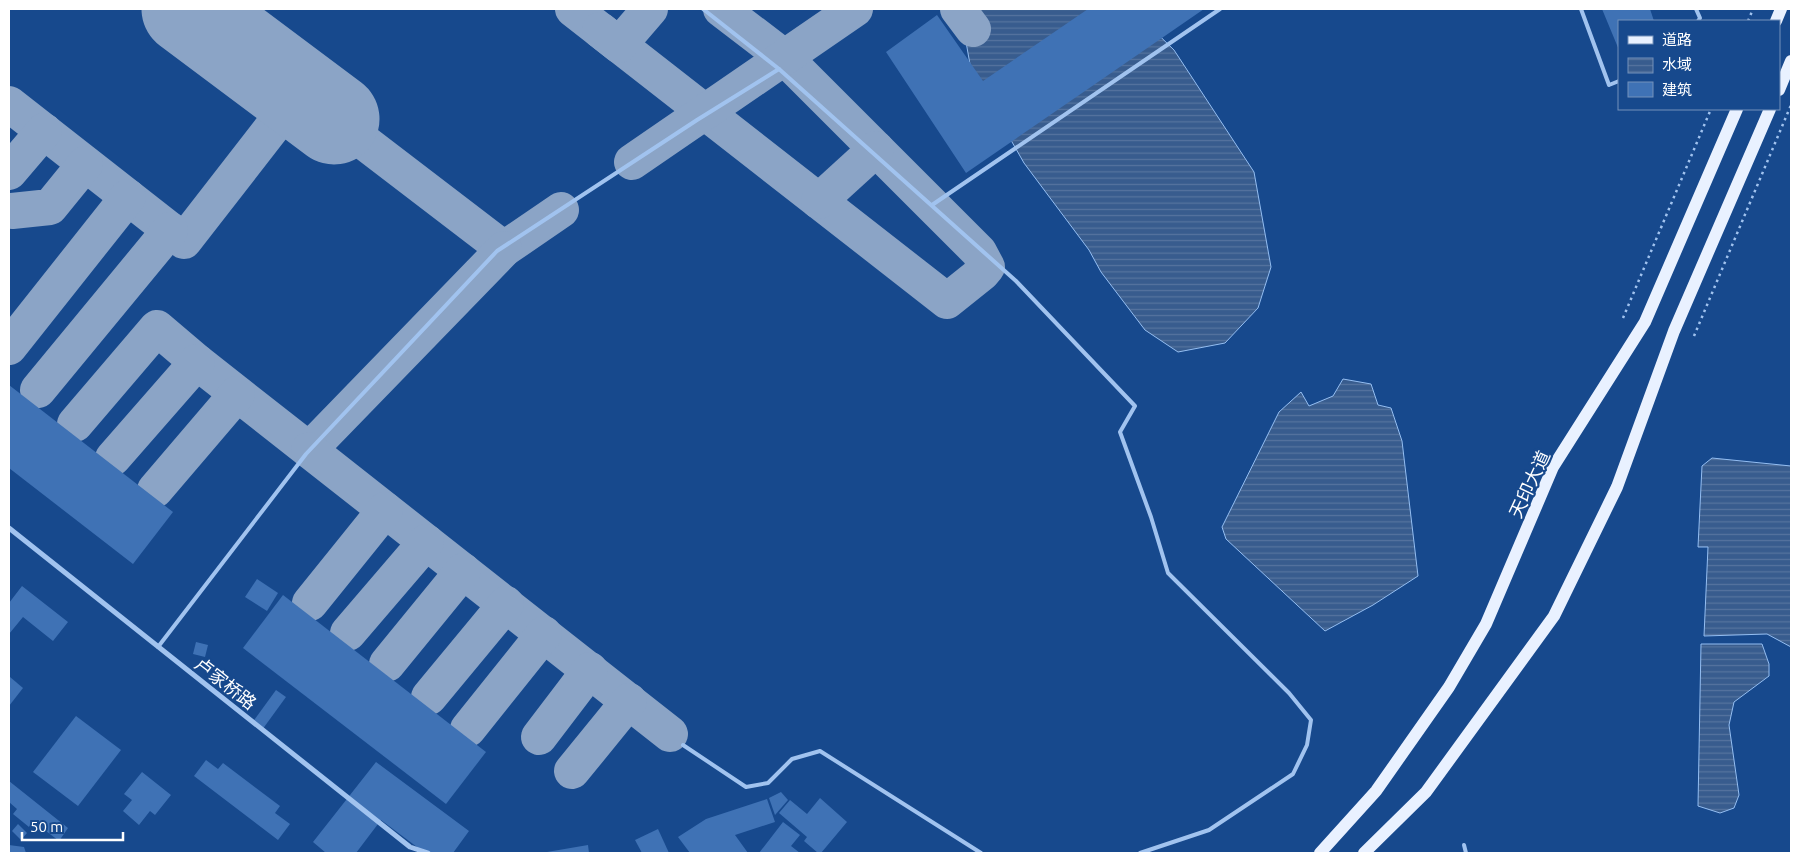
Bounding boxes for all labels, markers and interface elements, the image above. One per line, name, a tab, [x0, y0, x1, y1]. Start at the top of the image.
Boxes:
legend	[1618, 20, 1780, 110]
text: 道路	[1662, 31, 1692, 48]
text: 水域	[1662, 56, 1692, 73]
text: 建筑	[1662, 81, 1692, 98]
street label: 天印大道	[1505, 447, 1553, 521]
street label: 卢家桥路	[191, 653, 261, 713]
scale bar	[22, 810, 124, 842]
text: 50 m	[30, 818, 63, 835]

